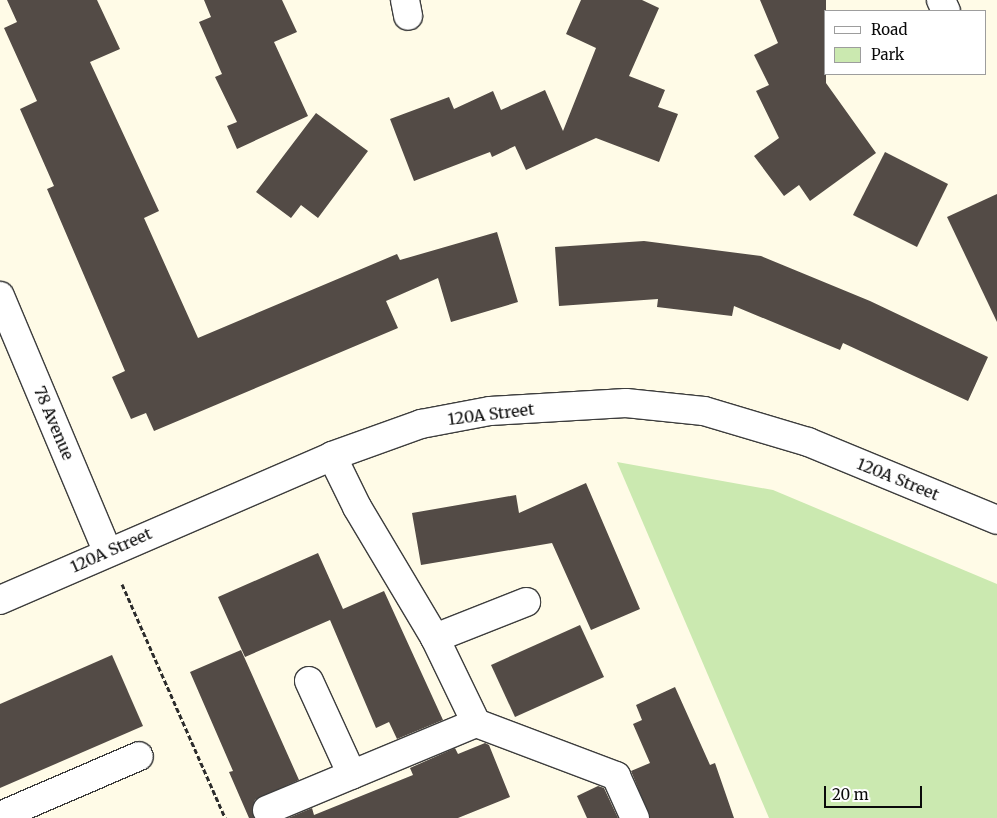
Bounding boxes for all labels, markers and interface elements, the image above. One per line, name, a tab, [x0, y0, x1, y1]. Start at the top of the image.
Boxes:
legend	[824, 10, 987, 75]
text: Road	[871, 20, 907, 39]
text: Park	[871, 45, 904, 64]
street label: 78 Avenue	[30, 383, 78, 463]
street label: 120A Street	[447, 399, 535, 429]
street label: 120A Street	[854, 454, 942, 504]
street label: 120A Street	[67, 524, 155, 576]
scale bar	[827, 776, 924, 808]
text: 20 m	[832, 785, 869, 804]

